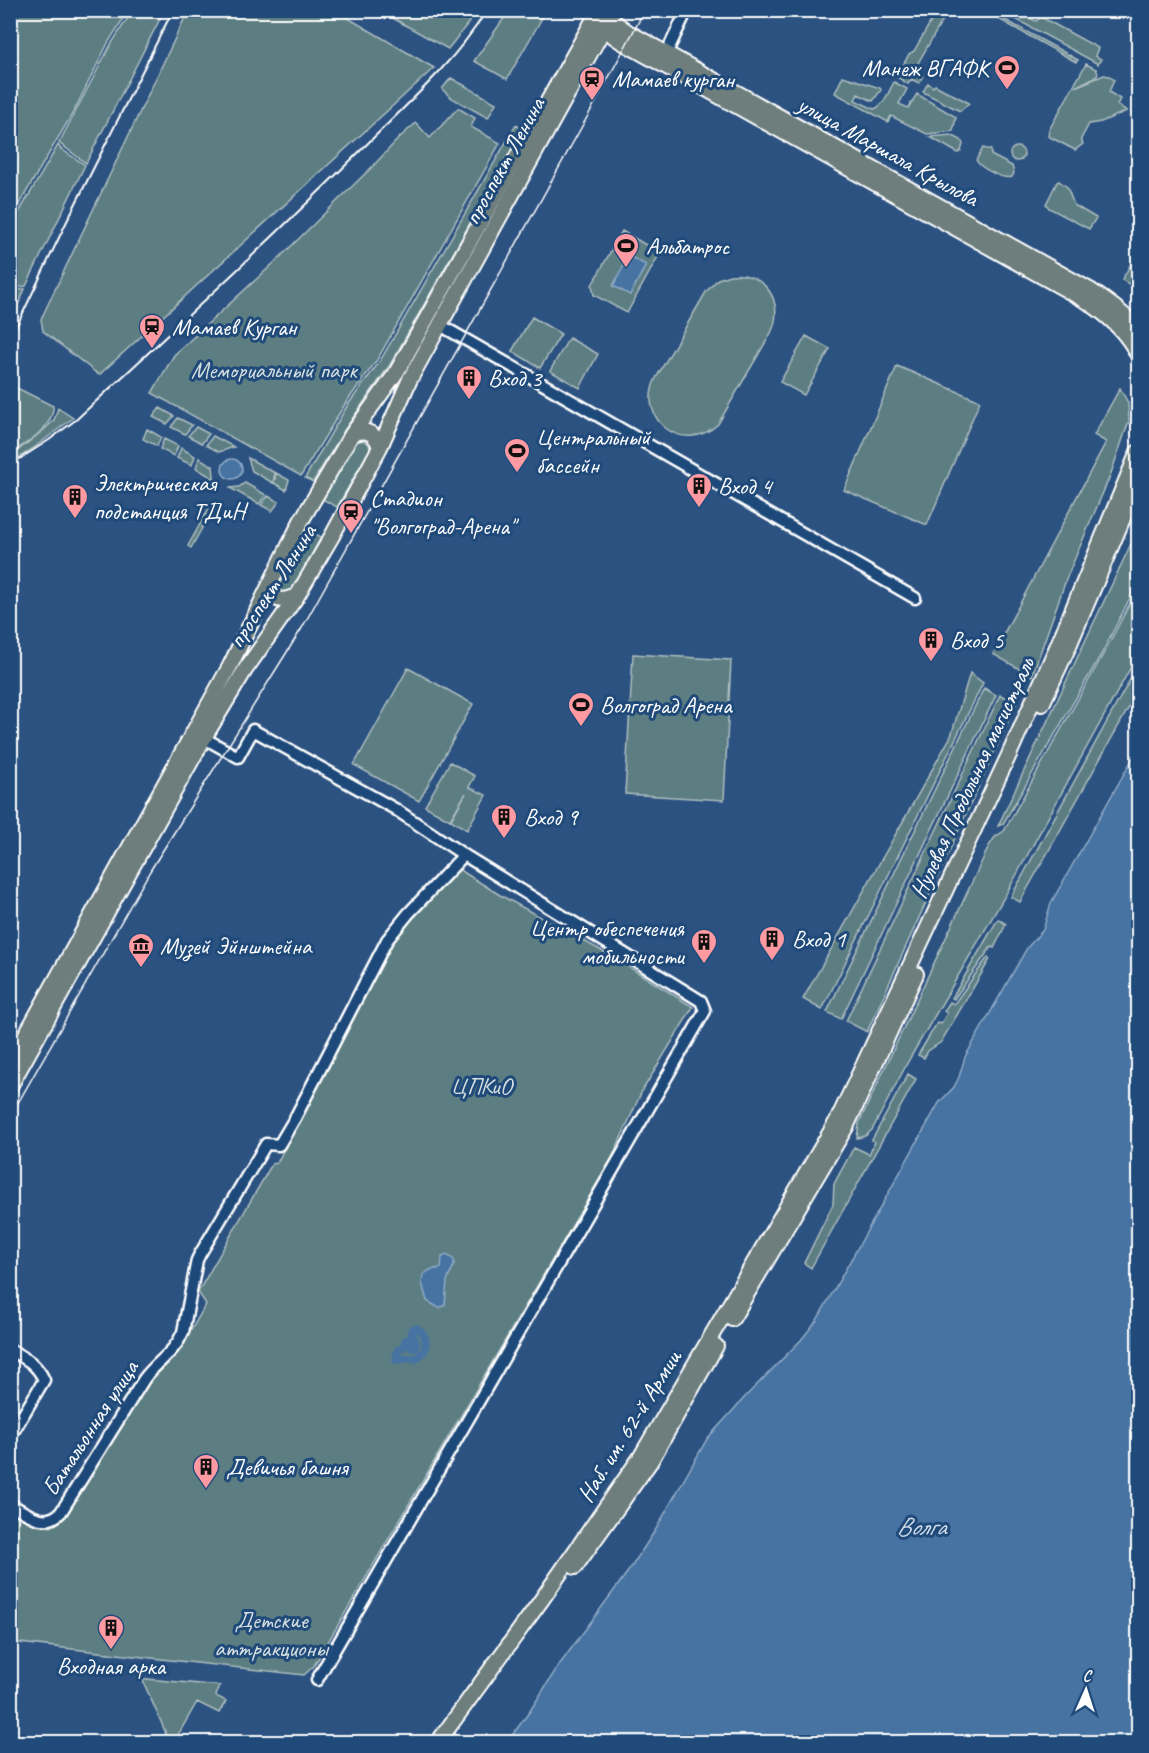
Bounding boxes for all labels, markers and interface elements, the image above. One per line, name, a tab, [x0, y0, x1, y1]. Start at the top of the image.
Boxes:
place label: Манеж ВГАФК	[862, 53, 992, 83]
sports icon: Манеж ВГАФК	[992, 53, 1022, 91]
station icon: Мамаев курган	[577, 64, 607, 102]
place label: Мамаев курган	[612, 64, 736, 94]
street label: улица Маршала Крылова	[791, 88, 985, 214]
street label: проспект Ленина	[457, 91, 552, 230]
sports icon: Альбатрос	[611, 231, 641, 269]
place label: Альбатрос	[646, 231, 730, 261]
station icon: Мамаев Курган	[137, 312, 167, 350]
place label: Мамаев Курган	[172, 312, 298, 342]
park label: Мемориальный парк	[191, 355, 359, 385]
building icon: Вход 3	[454, 363, 484, 401]
place label: Вход 3	[488, 363, 544, 393]
place label: Центральный бассейн	[536, 422, 652, 480]
sports icon: Центральный бассейн	[502, 436, 532, 474]
place label: Электрическая подстанция ТДиН	[94, 468, 250, 526]
building icon: Вход 4	[684, 471, 714, 509]
place label: Вход 4	[718, 471, 774, 501]
building icon: Электрическая подстанция ТДиН	[60, 482, 90, 520]
place label: Стадион "Волгоград-Арена"	[370, 483, 520, 541]
station icon: Стадион "Волгоград-Арена"	[336, 497, 366, 535]
street label: проспект Ленина	[221, 518, 324, 653]
building icon: Вход 5	[916, 625, 946, 663]
place label: Вход 5	[950, 625, 1005, 655]
street label: Нулевая Продольная магистраль	[903, 652, 1042, 903]
sports icon: Волгоград Арена	[566, 690, 596, 728]
place label: Волгоград Арена	[600, 690, 733, 720]
building icon: Вход 9	[489, 802, 519, 840]
place label: Вход 9	[524, 802, 580, 832]
place label: Центр обеспечения мобильности	[530, 913, 686, 971]
building icon: Вход 1	[757, 924, 787, 962]
place label: Вход 1	[792, 924, 847, 954]
building icon: Центр обеспечения мобильности	[689, 927, 719, 965]
museum icon: Музей Эйнштейна	[126, 931, 156, 969]
place label: Музей Эйнштейна	[160, 931, 313, 962]
park label: ЦПКиО	[450, 1071, 515, 1101]
street label: Наб. им. 62-й Армии	[570, 1343, 688, 1508]
street label: Батальонная улица	[35, 1354, 146, 1501]
building icon: Девичья башня	[191, 1452, 221, 1490]
place label: Девичья башня	[226, 1452, 349, 1482]
water label: Волга	[896, 1510, 948, 1543]
park label: Детские аттракционы	[214, 1605, 330, 1663]
building icon: Входная арка	[96, 1613, 126, 1651]
place label: Входная арка	[57, 1651, 167, 1681]
north arrow	[1056, 1660, 1116, 1720]
text: С	[1082, 1666, 1093, 1686]

